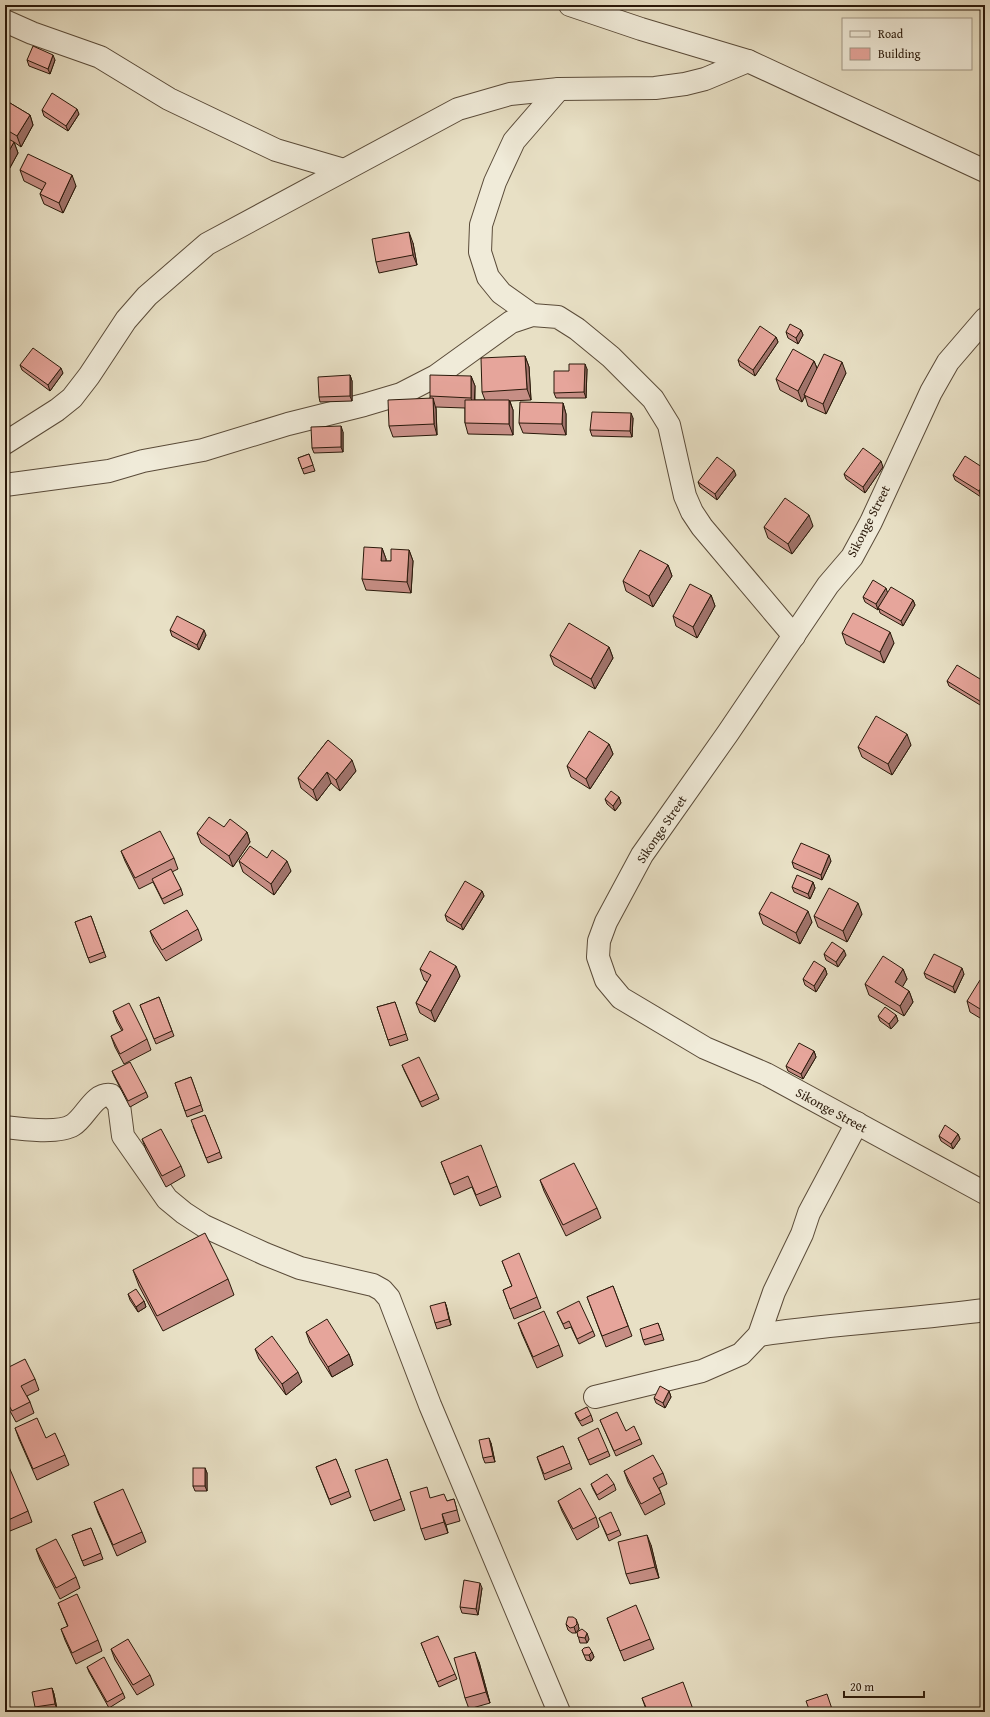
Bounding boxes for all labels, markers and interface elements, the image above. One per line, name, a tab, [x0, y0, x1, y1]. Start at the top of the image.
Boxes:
legend	[842, 18, 972, 70]
text: Road	[878, 25, 904, 42]
text: Building	[878, 45, 921, 62]
street label: Sikonge Street	[842, 482, 895, 561]
street label: Sikonge Street	[632, 791, 691, 867]
street label: Sikonge Street	[792, 1083, 871, 1138]
scale bar	[844, 1673, 924, 1699]
text: 20 m	[850, 1678, 874, 1695]

